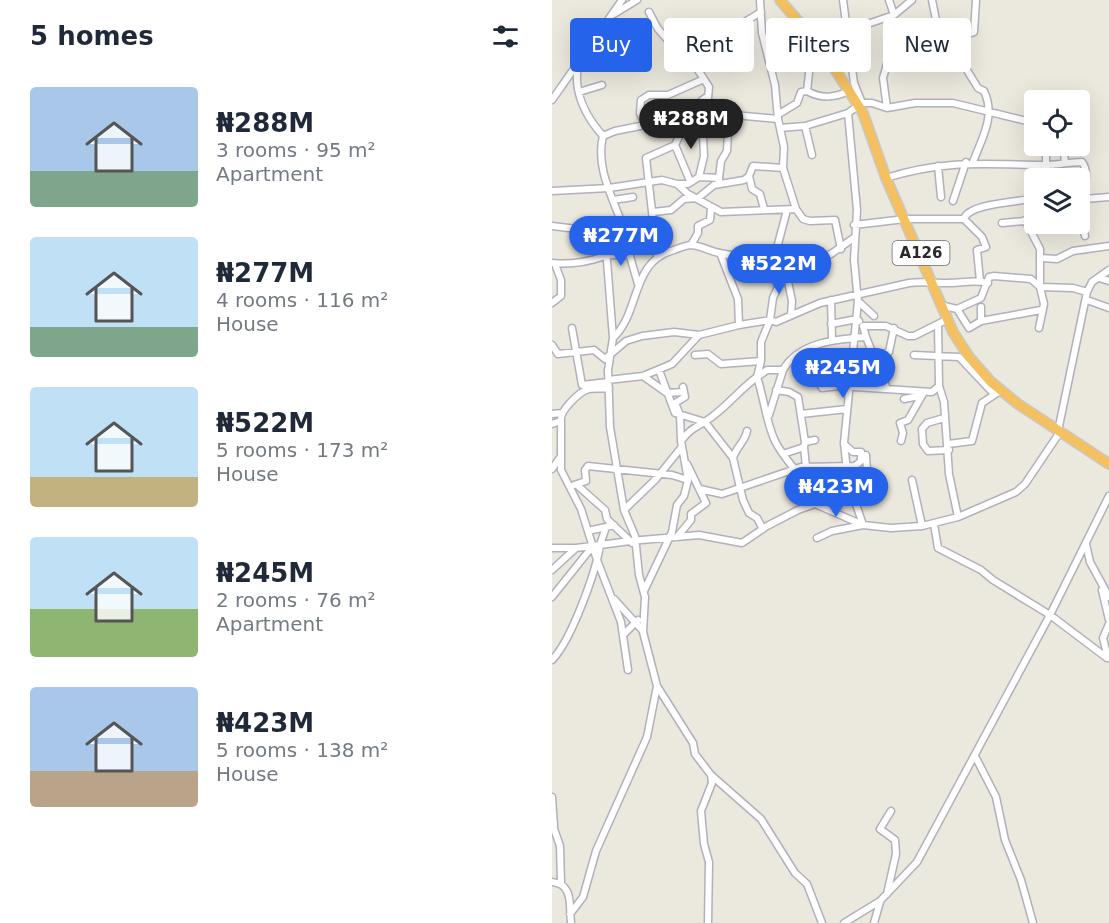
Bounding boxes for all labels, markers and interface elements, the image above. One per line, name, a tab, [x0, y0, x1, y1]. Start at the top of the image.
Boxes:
chip: Buy	[570, 18, 652, 72]
chip: Rent	[664, 18, 754, 72]
chip: Filters	[766, 18, 871, 72]
chip: New	[883, 18, 971, 72]
icon: filters	[489, 20, 522, 53]
text: 5 homes	[30, 21, 154, 51]
map controls	[1024, 90, 1090, 234]
button: locate	[1024, 90, 1090, 156]
pin: ₦288M	[649, 99, 733, 150]
text: ₦288M	[653, 106, 729, 130]
text: ₦288M	[216, 108, 314, 138]
icon: home	[78, 111, 150, 183]
text: 3 rooms · 95 m²	[216, 138, 376, 162]
text: Apartment	[216, 162, 323, 186]
button: layers	[1024, 168, 1090, 234]
pin: ₦277M	[579, 216, 663, 267]
text: ₦277M	[583, 223, 659, 247]
road number: A126	[892, 241, 950, 265]
pin: ₦522M	[737, 244, 821, 295]
text: ₦522M	[741, 251, 817, 275]
text: ₦277M	[216, 258, 314, 288]
icon: home	[78, 261, 150, 333]
text: 4 rooms · 116 m²	[216, 288, 388, 312]
text: House	[216, 312, 279, 336]
pin: ₦245M	[801, 348, 885, 399]
text: ₦245M	[805, 355, 881, 379]
text: ₦522M	[216, 408, 314, 438]
icon: home	[78, 411, 150, 483]
text: 5 rooms · 173 m²	[216, 438, 388, 462]
text: House	[216, 462, 279, 486]
pin: ₦423M	[794, 467, 878, 518]
text: ₦423M	[798, 474, 874, 498]
text: ₦245M	[216, 558, 314, 588]
icon: home	[78, 561, 150, 633]
text: 2 rooms · 76 m²	[216, 588, 376, 612]
text: Apartment	[216, 612, 323, 636]
text: ₦423M	[216, 708, 314, 738]
icon: home	[78, 711, 150, 783]
text: 5 rooms · 138 m²	[216, 738, 388, 762]
text: House	[216, 762, 279, 786]

